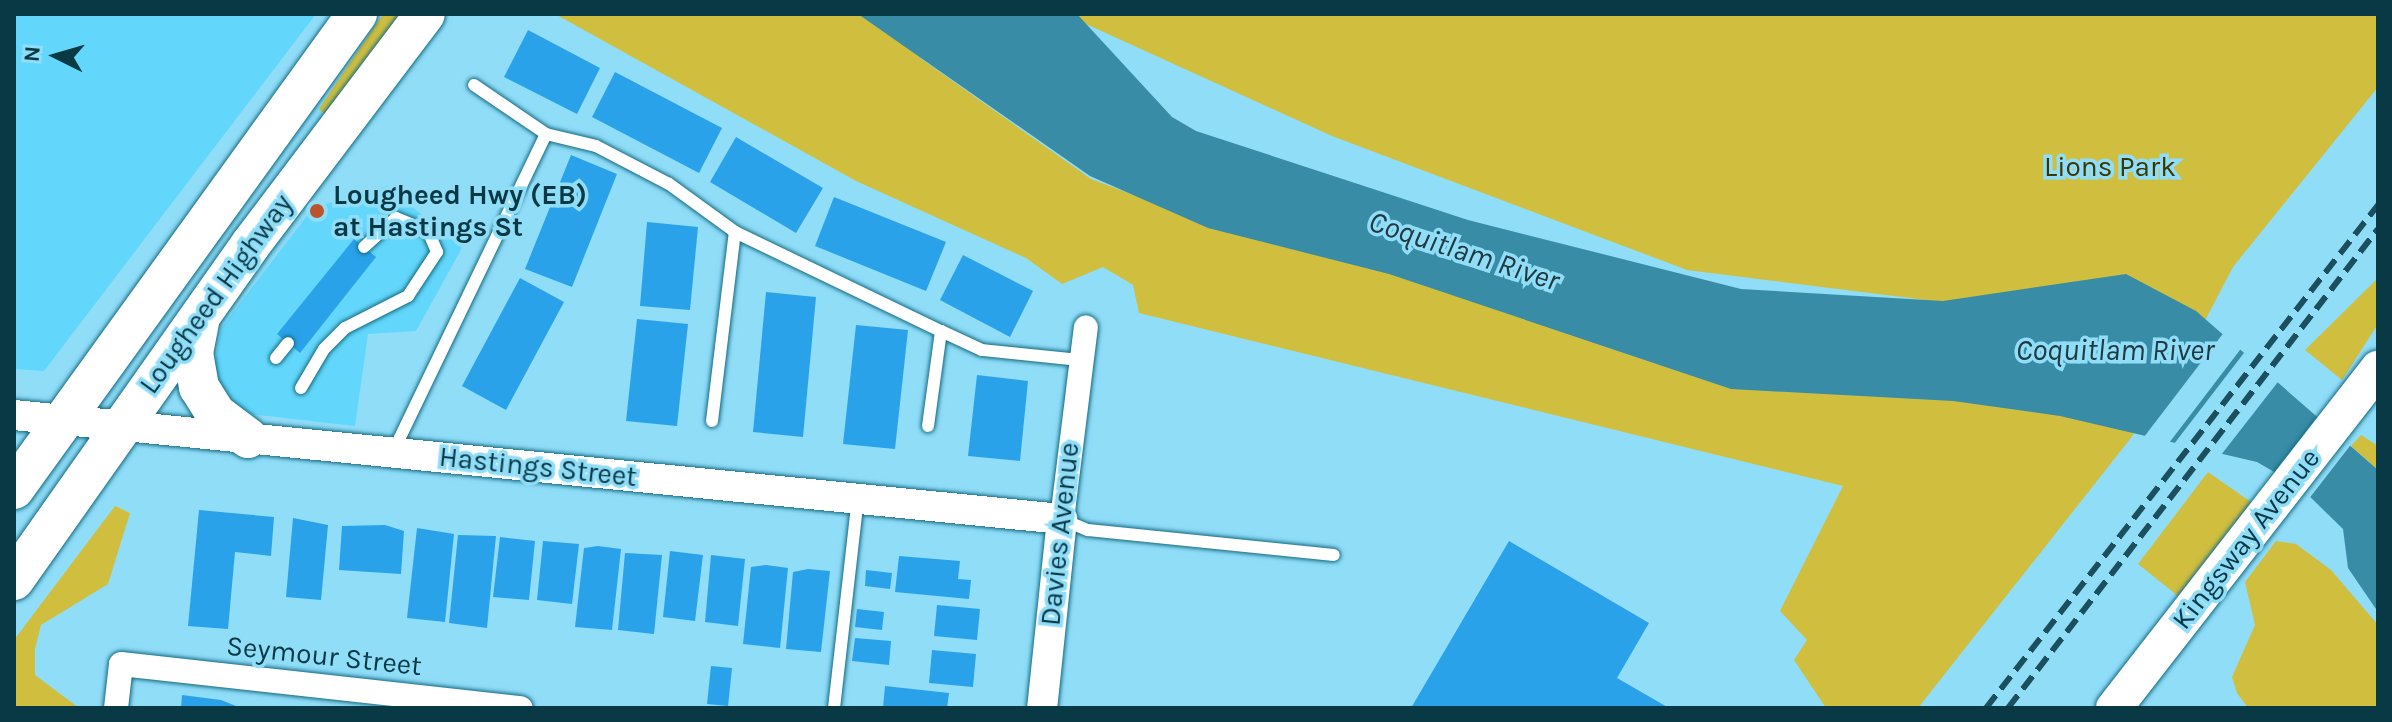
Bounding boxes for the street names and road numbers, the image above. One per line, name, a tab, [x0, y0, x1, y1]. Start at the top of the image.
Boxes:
street label: Lougheed Highway	[132, 188, 300, 400]
street label: Hastings Street	[437, 440, 639, 494]
street label: Davies Avenue	[1034, 441, 1086, 627]
street label: Kingsway Avenue	[2165, 442, 2327, 636]
street label: Seymour Street	[225, 629, 423, 683]

